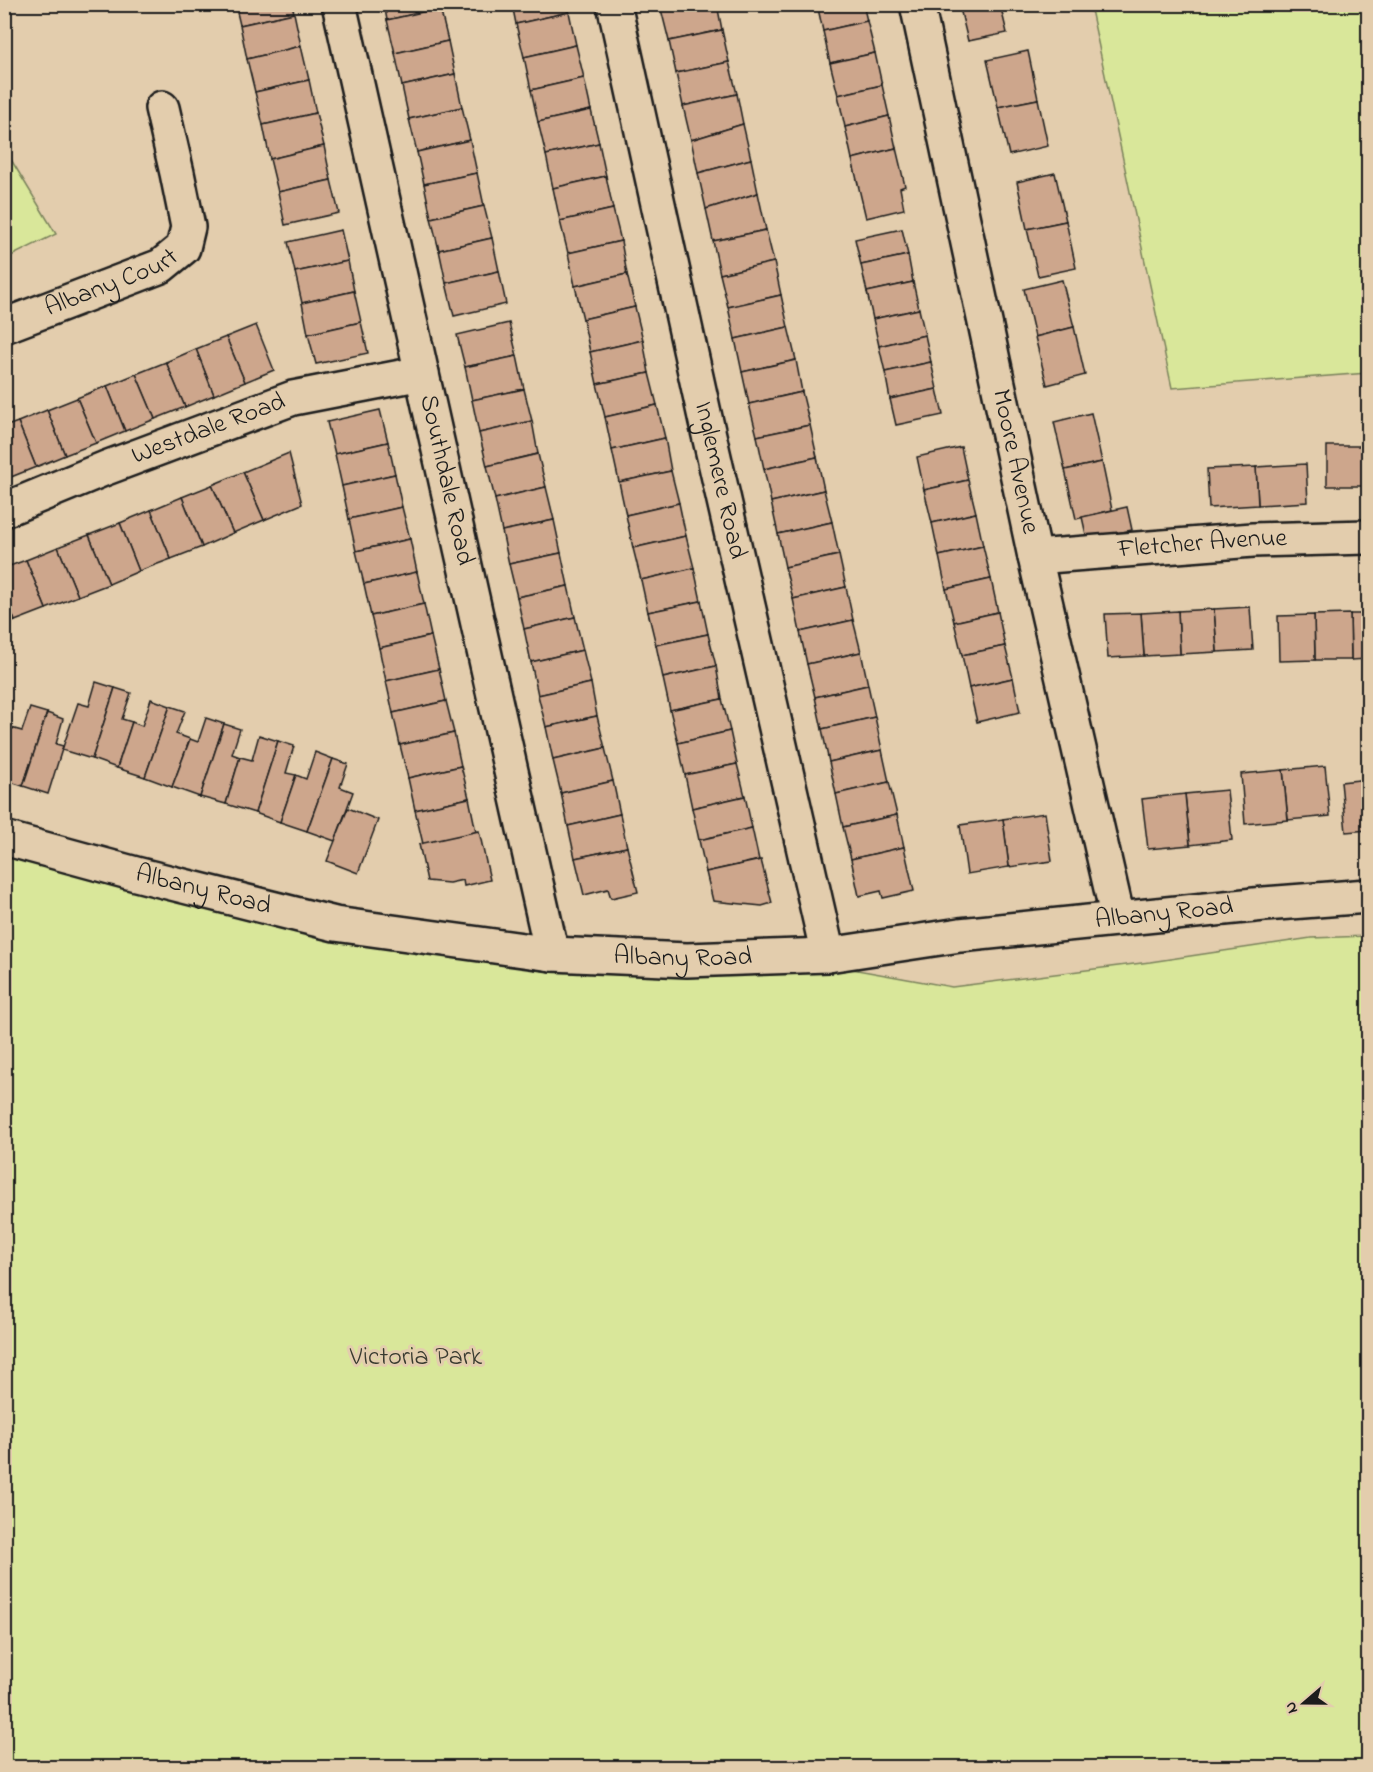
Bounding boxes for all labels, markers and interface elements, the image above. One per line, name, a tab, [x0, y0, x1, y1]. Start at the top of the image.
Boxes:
street label: Albany Court	[40, 239, 188, 328]
street label: Westdale Road	[126, 383, 291, 476]
street label: Moore Avenue	[981, 386, 1049, 538]
street label: Southdale Road	[408, 391, 483, 570]
street label: Inglemere Road	[683, 398, 756, 563]
street label: Fletcher Avenue	[1115, 520, 1288, 570]
street label: Albany Road	[131, 856, 275, 926]
street label: Albany Road	[1093, 888, 1235, 940]
street label: Albany Road	[613, 938, 753, 979]
park label: Victoria Park	[349, 1339, 483, 1377]
north arrow	[1274, 1673, 1334, 1733]
text: N	[1279, 1698, 1305, 1717]

